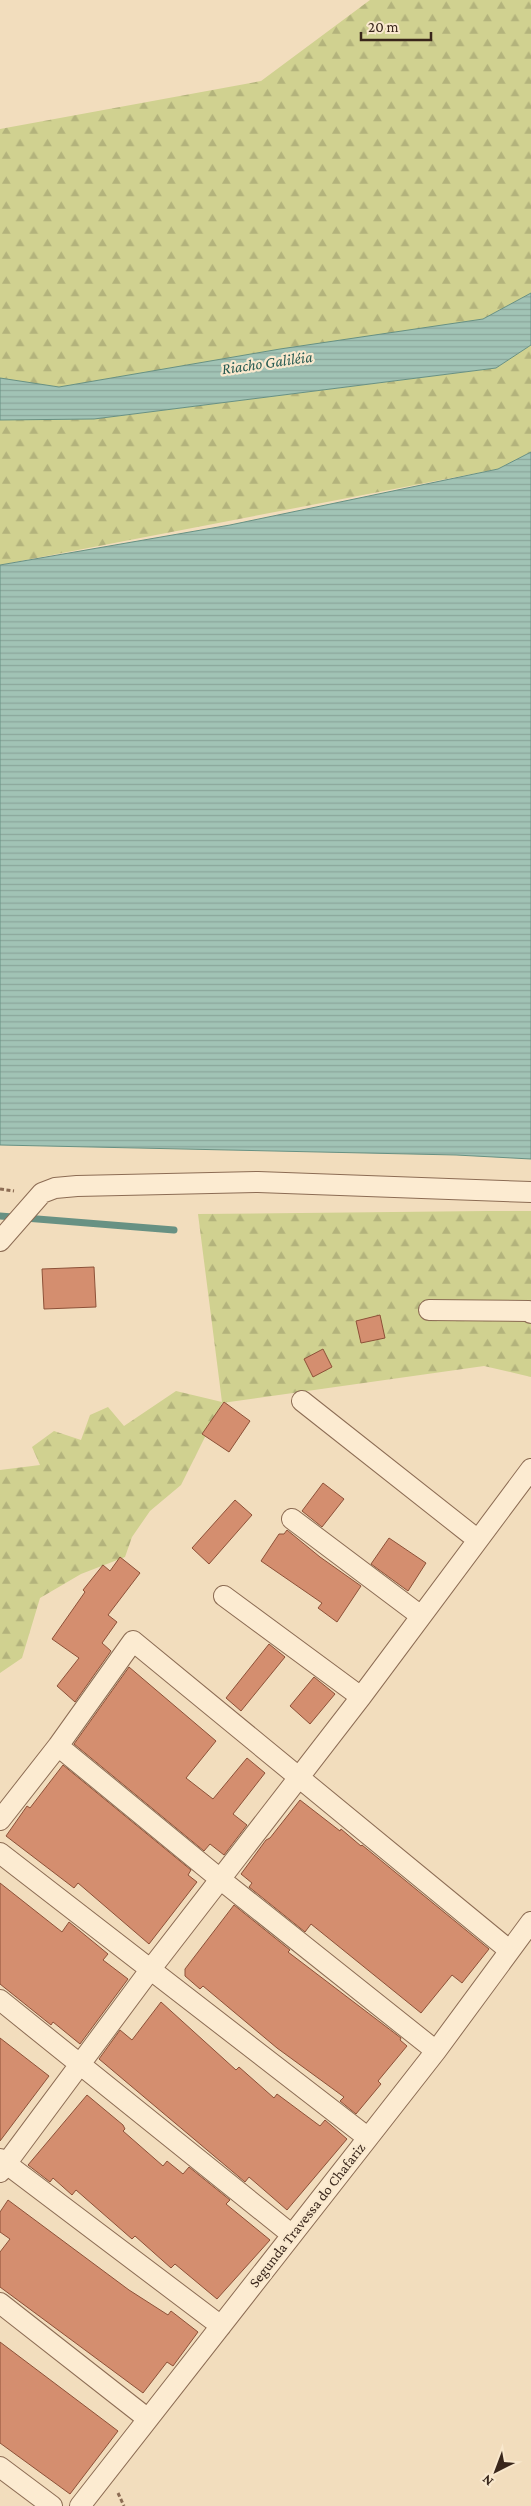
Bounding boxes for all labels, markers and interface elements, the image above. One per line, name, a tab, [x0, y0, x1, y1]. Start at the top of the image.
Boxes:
scale bar	[361, 10, 431, 42]
text: 20 m	[368, 19, 399, 35]
water label: Riacho Galiléia	[221, 348, 314, 377]
street label: Segunda Travessa do Chafariz	[246, 2140, 369, 2291]
north arrow	[471, 2446, 521, 2496]
text: N	[478, 2471, 496, 2490]

